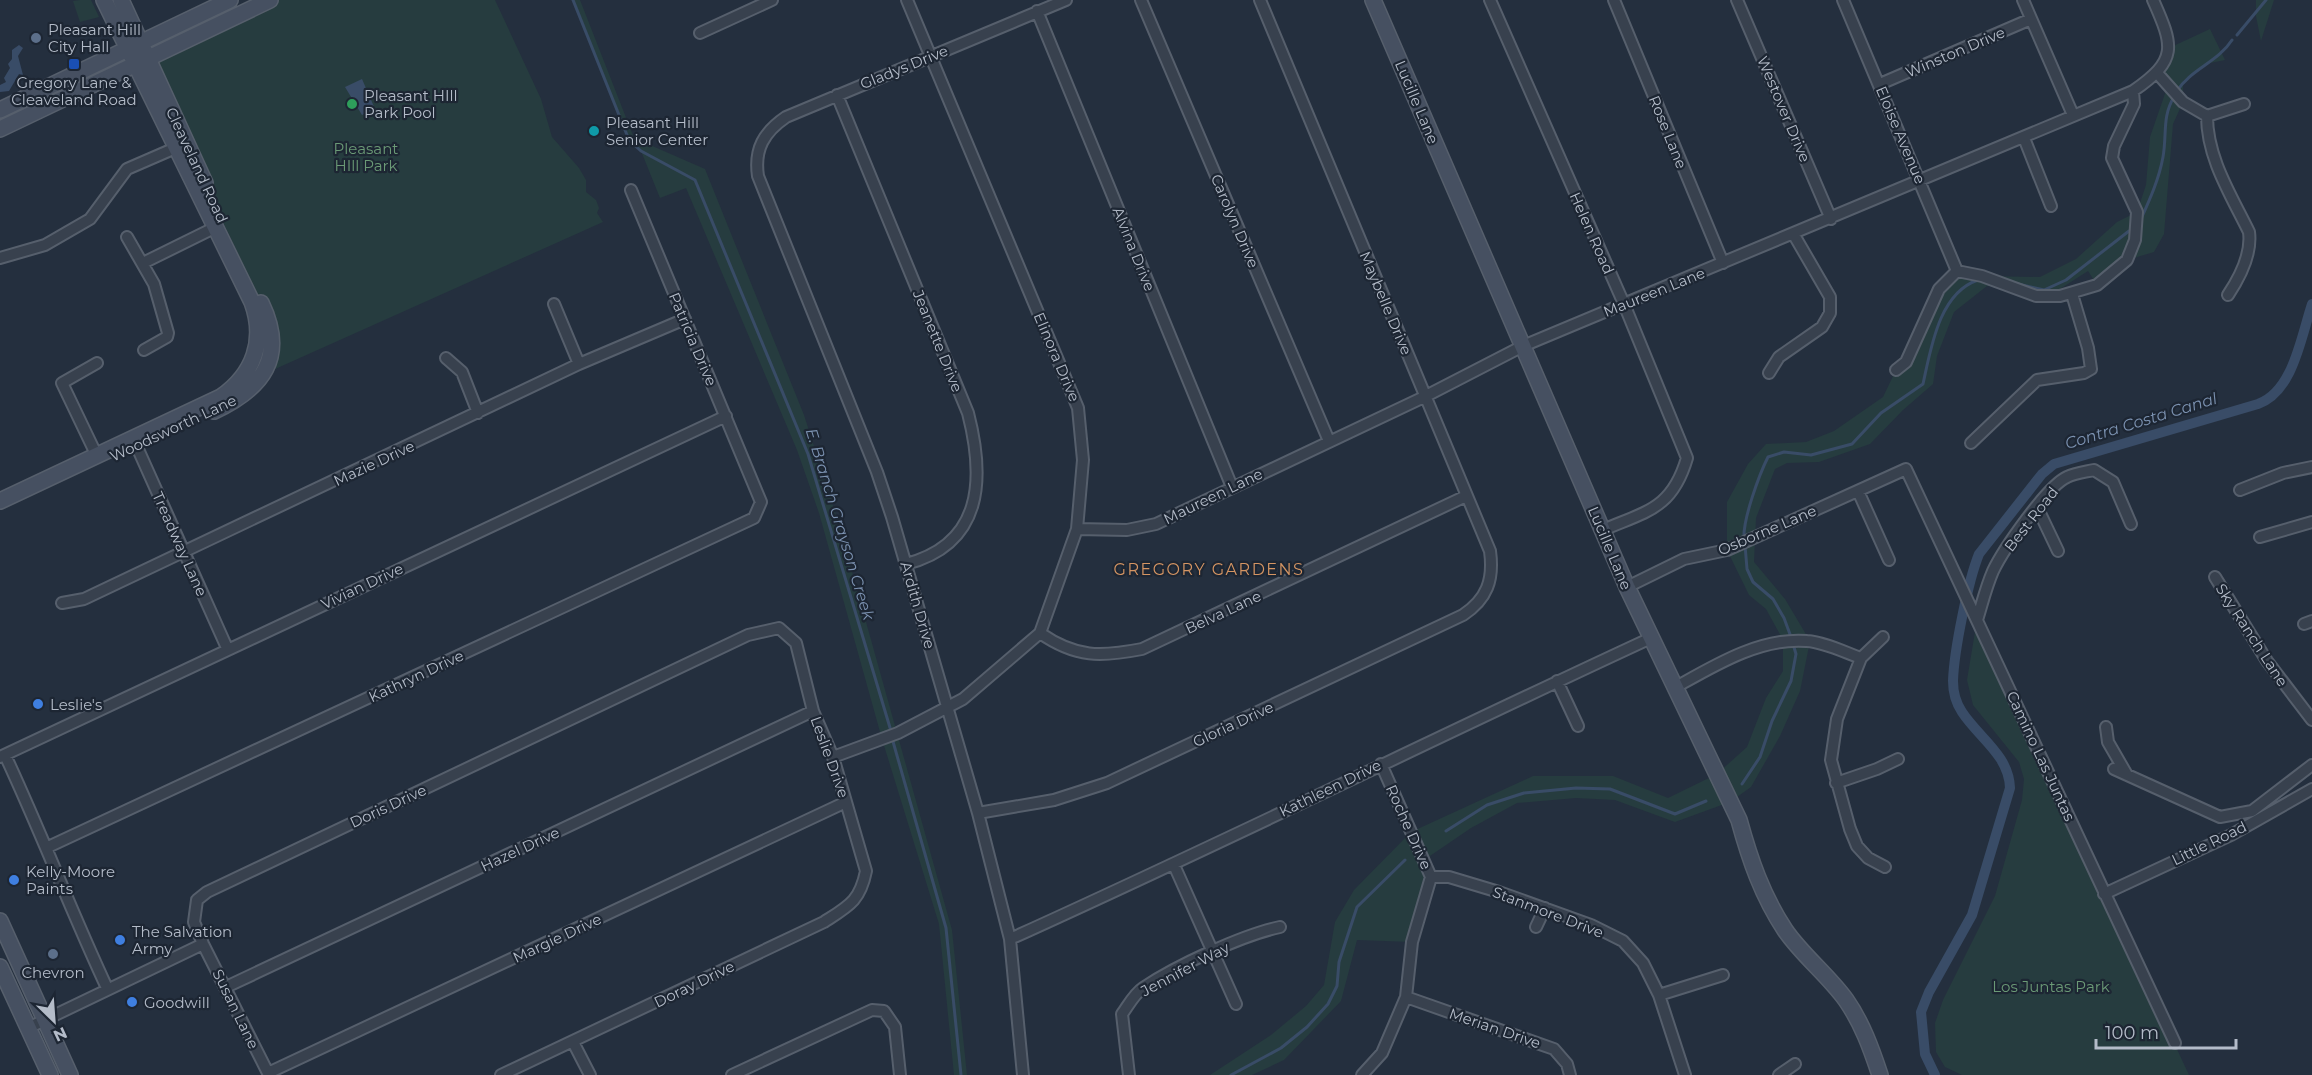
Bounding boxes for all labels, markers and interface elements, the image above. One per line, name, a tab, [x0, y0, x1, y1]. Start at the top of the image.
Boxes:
place label: Pleasant Hill City Hall	[48, 20, 141, 56]
street label: Winston Drive	[1902, 22, 2008, 82]
marker: Pleasant Hill City Hall	[29, 31, 43, 45]
street label: Gladys Drive	[857, 41, 951, 93]
street label: Westover Drive	[1753, 53, 1815, 165]
marker: Gregory Lane & Cleaveland Road	[67, 57, 81, 71]
street label: Lucille Lane	[1391, 57, 1443, 147]
place label: Gregory Lane & Cleaveland Road	[11, 73, 137, 109]
street label: Eloise Avenue	[1872, 83, 1930, 187]
place label: Pleasant HIll Park Pool	[364, 86, 458, 122]
street label: Rose Lane	[1645, 93, 1691, 171]
marker: Pleasant HIll Park Pool	[345, 97, 359, 111]
street label: Cleaveland Road	[162, 104, 232, 226]
place label: Pleasant Hill Senior Center	[606, 113, 708, 149]
marker: Pleasant Hill Senior Center	[587, 124, 601, 138]
park label: Pleasant HIll Park	[334, 139, 398, 175]
street label: Carolyn Drive	[1207, 171, 1263, 271]
street label: Helen Road	[1565, 189, 1619, 277]
street label: Alvina Drive	[1108, 204, 1160, 294]
street label: Maybelle Drive	[1356, 248, 1416, 358]
street label: Maureen Lane	[1600, 263, 1708, 321]
street label: Jeanette Drive	[909, 286, 967, 395]
street label: Patricia Drive	[665, 289, 721, 389]
street label: Elinora Drive	[1030, 310, 1084, 404]
water label: Contra Costa Canal	[2063, 389, 2220, 453]
street label: Woodsworth Lane	[107, 390, 239, 466]
water label: E. Branch Grayson Creek	[802, 426, 879, 624]
street label: Mazie Drive	[330, 436, 418, 490]
street label: Maureen Lane	[1160, 464, 1266, 528]
street label: Best Road	[2000, 483, 2062, 555]
street label: Treadway Lane	[148, 489, 212, 599]
street label: Osborne Lane	[1715, 501, 1819, 559]
street label: Lucille Lane	[1584, 503, 1636, 593]
street label: Vivian Drive	[318, 559, 406, 613]
street label: Ardith Drive	[896, 559, 940, 651]
district label: GREGORY GARDENS	[1114, 560, 1304, 579]
street label: Sky Ranch Lane	[2212, 580, 2292, 690]
street label: Belva Lane	[1182, 586, 1264, 638]
street label: Kathryn Drive	[365, 646, 467, 706]
street label: Camino Las Juntas	[2003, 688, 2079, 824]
place label: Leslie's	[50, 695, 102, 714]
marker: Leslie's	[31, 697, 45, 711]
street label: Gloria Drive	[1190, 697, 1276, 751]
street label: Leslie Drive	[806, 714, 854, 800]
street label: Kathleen Drive	[1276, 755, 1384, 821]
street label: Doris Drive	[347, 780, 429, 832]
street label: Roche Drive	[1382, 782, 1436, 872]
street label: Little Road	[2168, 817, 2250, 869]
street label: Hazel Drive	[478, 822, 562, 876]
place label: Kelly-Moore Paints	[26, 862, 115, 898]
marker: Kelly-Moore Paints	[7, 873, 21, 887]
street label: Stanmore Drive	[1490, 882, 1606, 942]
street label: Margie Drive	[510, 909, 604, 967]
place label: The Salvation Army	[132, 922, 232, 958]
marker: The Salvation Army	[113, 933, 127, 947]
street label: Jennifer Way	[1137, 937, 1233, 1001]
marker: Chevron	[46, 947, 60, 961]
street label: Doray Drive	[651, 956, 737, 1012]
place label: Chevron	[21, 963, 85, 982]
street label: Susan Lane	[209, 966, 263, 1052]
park label: Los Juntas Park	[1992, 977, 2110, 996]
north arrow	[24, 991, 84, 1051]
place label: Goodwill	[144, 993, 210, 1012]
marker: Goodwill	[125, 995, 139, 1009]
street label: Merian Drive	[1447, 1003, 1543, 1053]
scale bar	[2096, 1012, 2236, 1050]
text: 100 m	[2105, 1022, 2159, 1044]
text: N	[50, 1023, 70, 1045]

